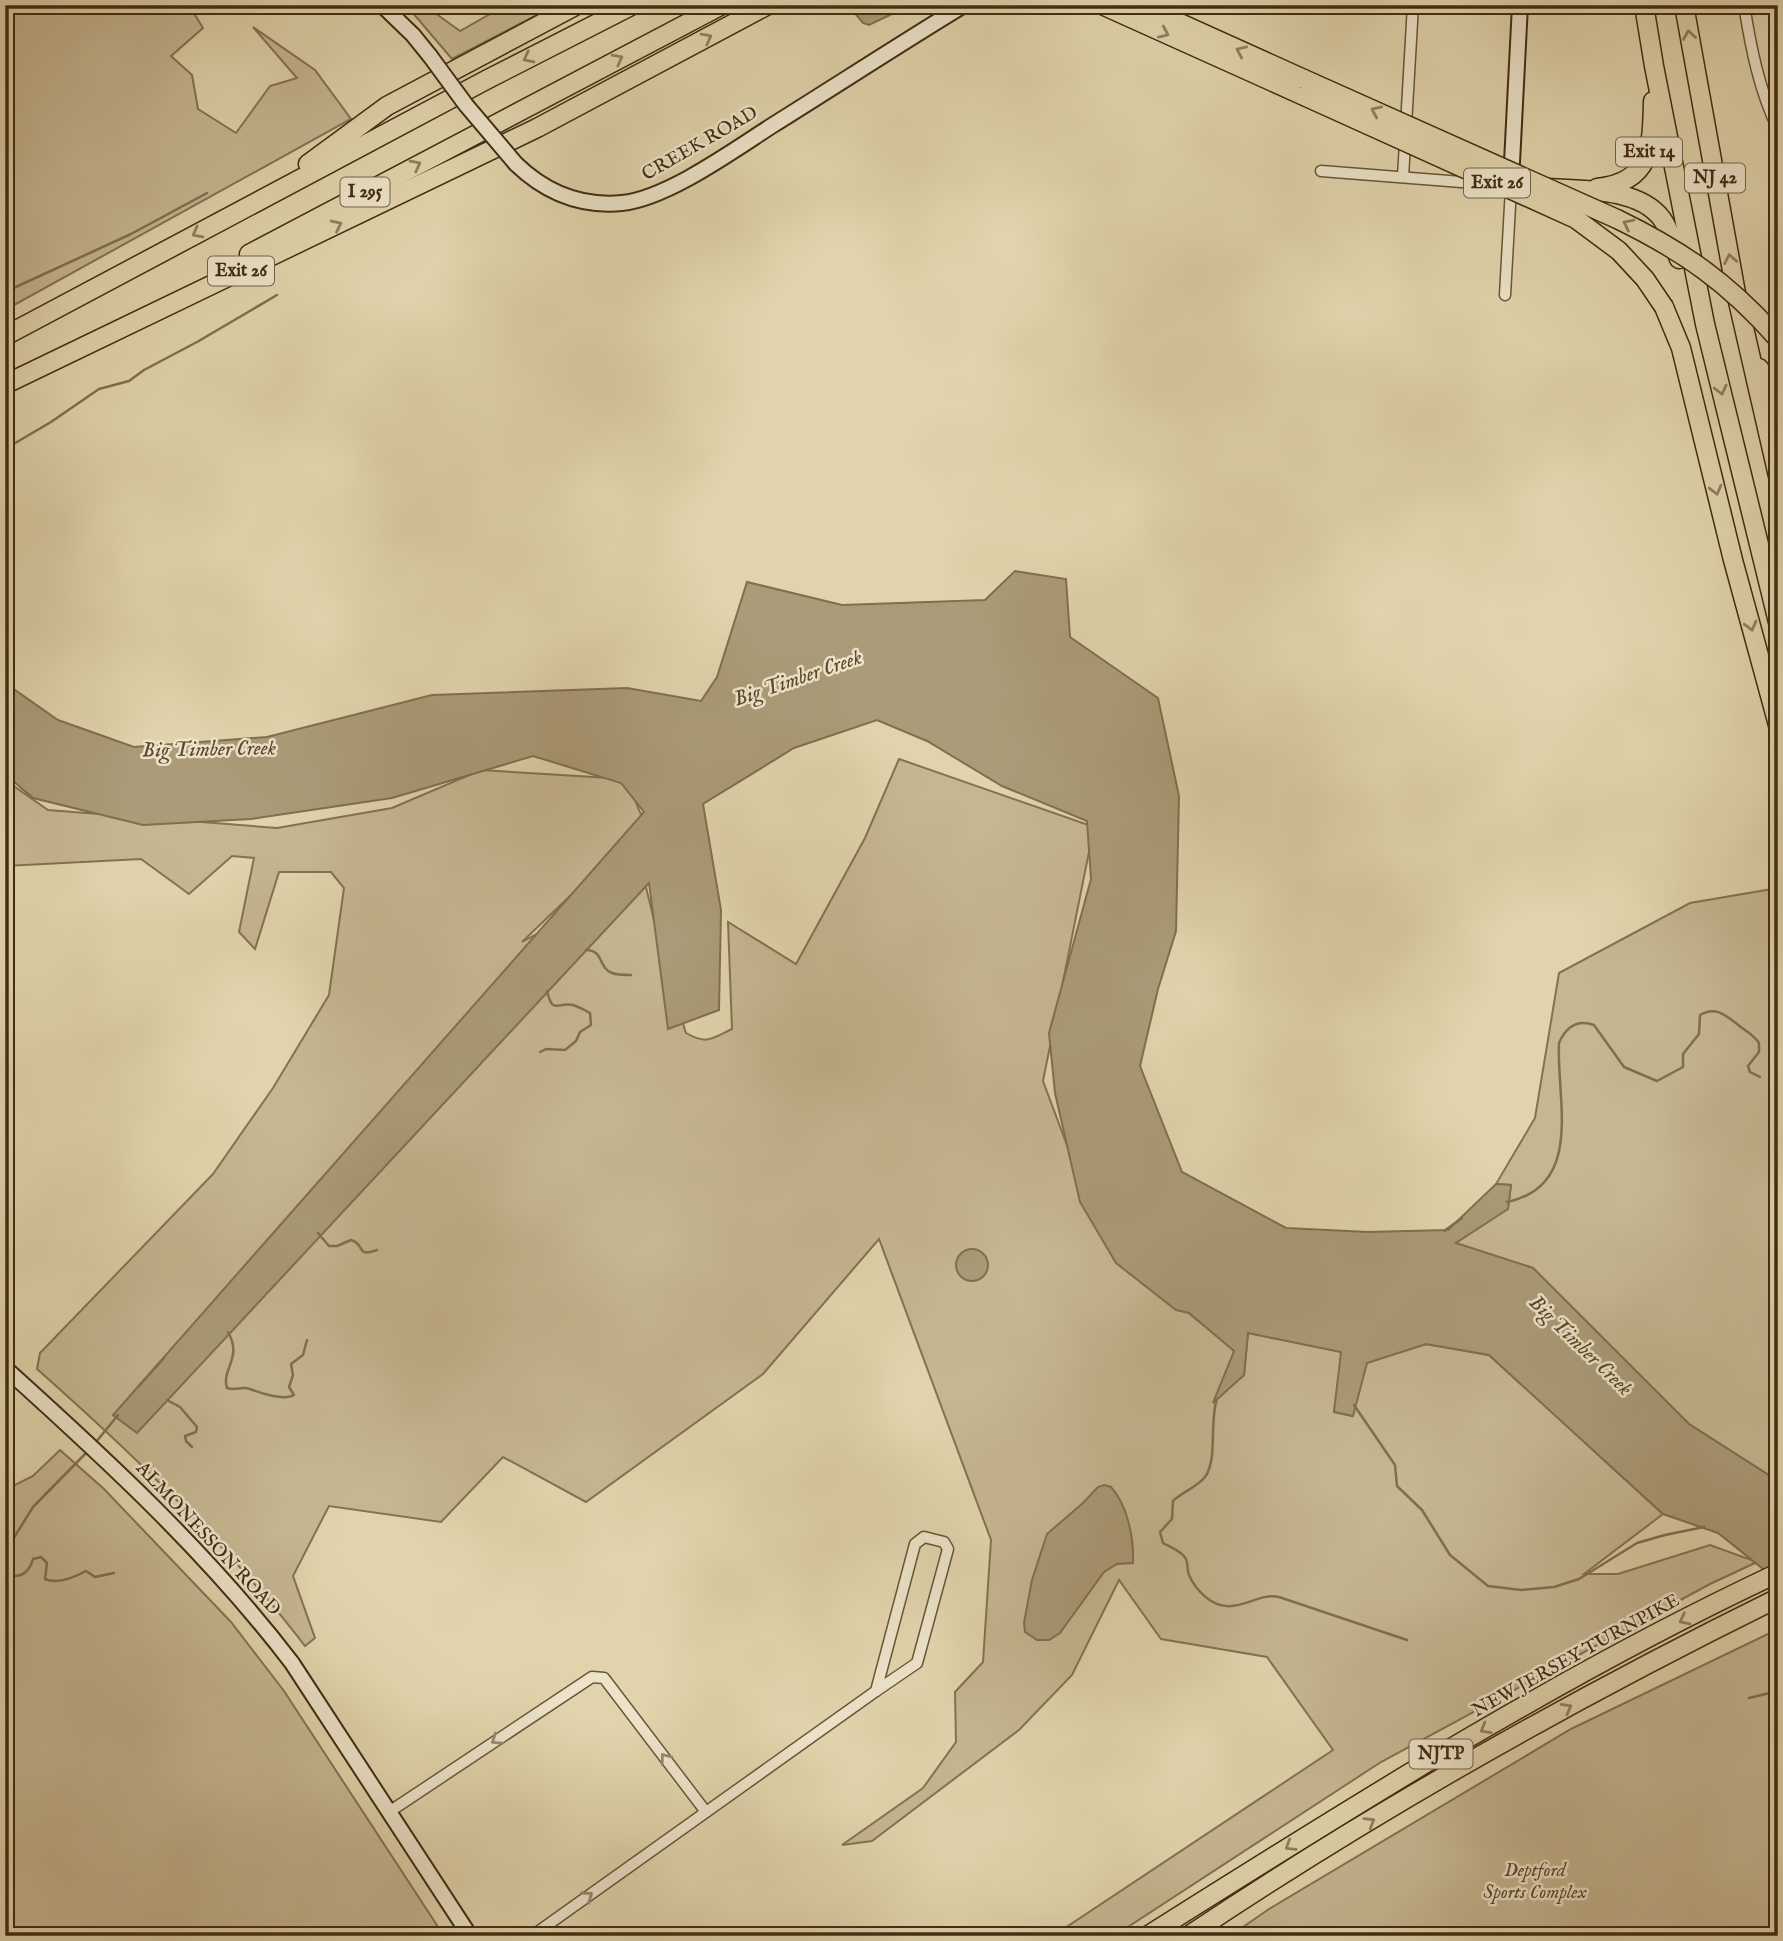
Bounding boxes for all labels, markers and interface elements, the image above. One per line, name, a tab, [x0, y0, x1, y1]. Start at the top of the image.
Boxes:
one-way arrow	[1157, 25, 1169, 39]
one-way arrow	[1682, 29, 1697, 41]
one-way arrow	[700, 33, 712, 46]
one-way arrow	[1236, 45, 1248, 59]
one-way arrow	[523, 50, 536, 63]
one-way arrow	[610, 54, 623, 68]
street label: CREEK ROAD	[638, 101, 762, 187]
one-way arrow	[1370, 105, 1383, 119]
road number: Exit 14	[1616, 138, 1682, 167]
one-way arrow	[409, 160, 421, 174]
road number: NJ 42	[1685, 163, 1745, 192]
road number: Exit 26	[1464, 168, 1530, 198]
road number: I 295	[340, 177, 390, 206]
one-way arrow	[329, 219, 342, 233]
one-way arrow	[1623, 219, 1635, 233]
one-way arrow	[192, 225, 204, 238]
one-way arrow	[1723, 253, 1738, 265]
road number: Exit 26	[208, 256, 274, 286]
one-way arrow	[1713, 384, 1727, 396]
one-way arrow	[1708, 484, 1722, 496]
one-way arrow	[1743, 620, 1757, 632]
water label: Big Timber Creek	[730, 644, 866, 714]
water label: Big Timber Creek	[142, 735, 277, 765]
water label: Big Timber Creek	[1522, 1290, 1638, 1403]
street label: ALMONESSON ROAD	[130, 1456, 286, 1621]
street label: NEW JERSEY TURNPIKE	[1468, 1589, 1684, 1723]
one-way arrow	[1679, 1611, 1691, 1625]
one-way arrow	[1560, 1703, 1572, 1716]
one-way arrow	[1480, 1721, 1492, 1734]
one-way arrow	[491, 1732, 504, 1745]
road number: NJTP	[1410, 1740, 1472, 1769]
one-way arrow	[660, 1753, 673, 1765]
one-way arrow	[1363, 1817, 1376, 1830]
one-way arrow	[1285, 1838, 1298, 1851]
park label: Deptford Sports Complex	[1483, 1859, 1587, 1905]
one-way arrow	[580, 1892, 593, 1904]

